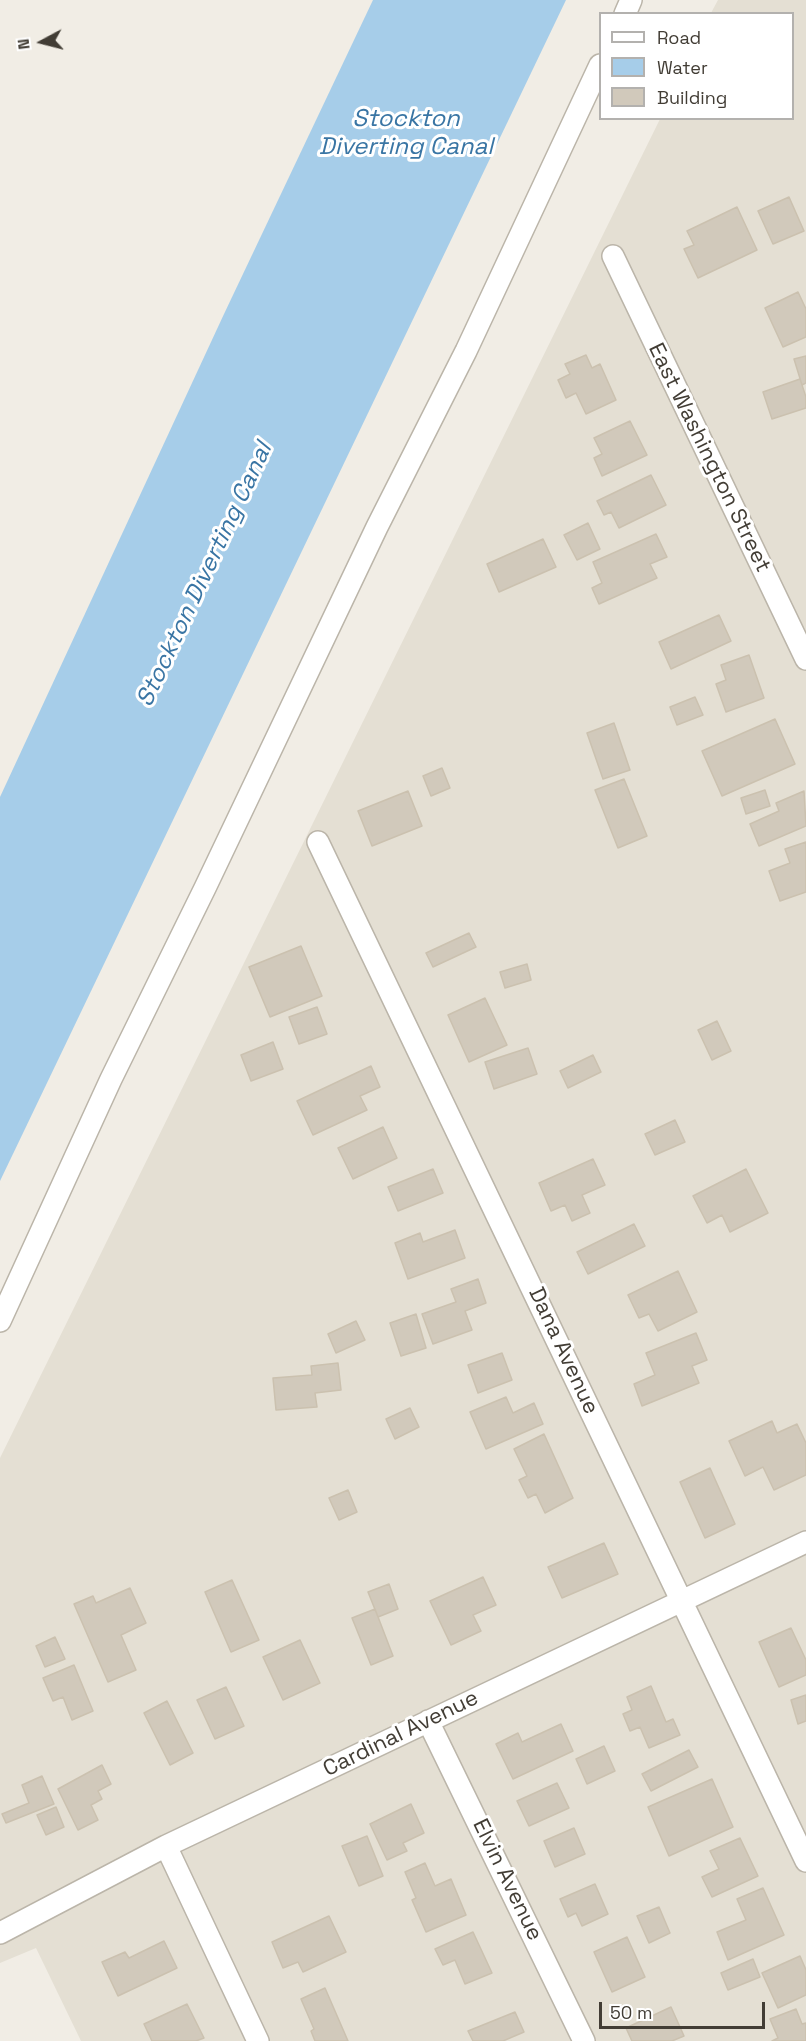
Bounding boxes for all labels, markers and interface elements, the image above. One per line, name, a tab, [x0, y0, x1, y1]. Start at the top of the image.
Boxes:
north arrow	[12, 12, 72, 72]
legend	[599, 12, 794, 120]
text: Road	[657, 26, 701, 49]
text: N	[13, 38, 35, 51]
text: Water	[657, 56, 708, 79]
text: Building	[657, 86, 727, 109]
water label: Stockton Diverting Canal	[319, 105, 493, 161]
street label: East Washington Street	[642, 339, 776, 577]
water label: Stockton Diverting Canal	[131, 438, 279, 712]
street label: Dana Avenue	[522, 1283, 604, 1419]
street label: Cardinal Avenue	[319, 1685, 483, 1783]
street label: Elvin Avenue	[466, 1815, 548, 1945]
scale bar	[602, 1990, 768, 2028]
text: 50 m	[610, 2001, 652, 2024]

